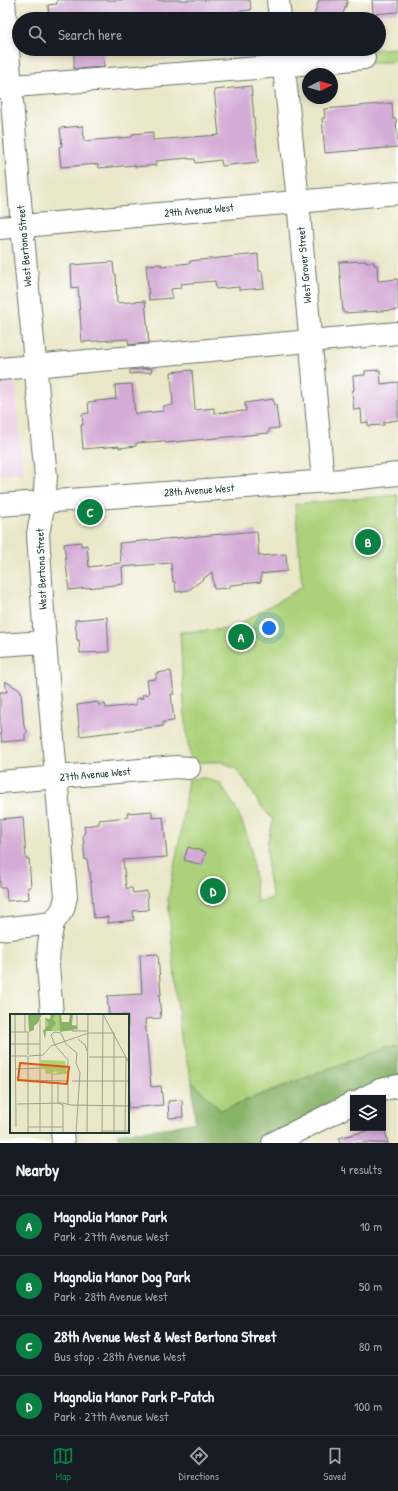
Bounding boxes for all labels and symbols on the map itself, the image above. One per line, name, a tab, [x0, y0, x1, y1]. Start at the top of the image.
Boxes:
north arrow	[302, 68, 338, 104]
street label: 29th Avenue West	[164, 200, 235, 220]
street label: West Bertona Street	[13, 205, 35, 287]
street label: West Grover Street	[294, 226, 314, 304]
street label: 28th Avenue West	[163, 481, 235, 499]
pin: C	[77, 497, 103, 527]
pin: B	[355, 527, 381, 557]
street label: West Bertona Street	[33, 528, 49, 610]
your location	[259, 618, 279, 638]
pin: A	[228, 622, 254, 652]
street label: 27th Avenue West	[59, 764, 131, 784]
pin: D	[200, 876, 226, 906]
inset map	[10, 1014, 129, 1133]

